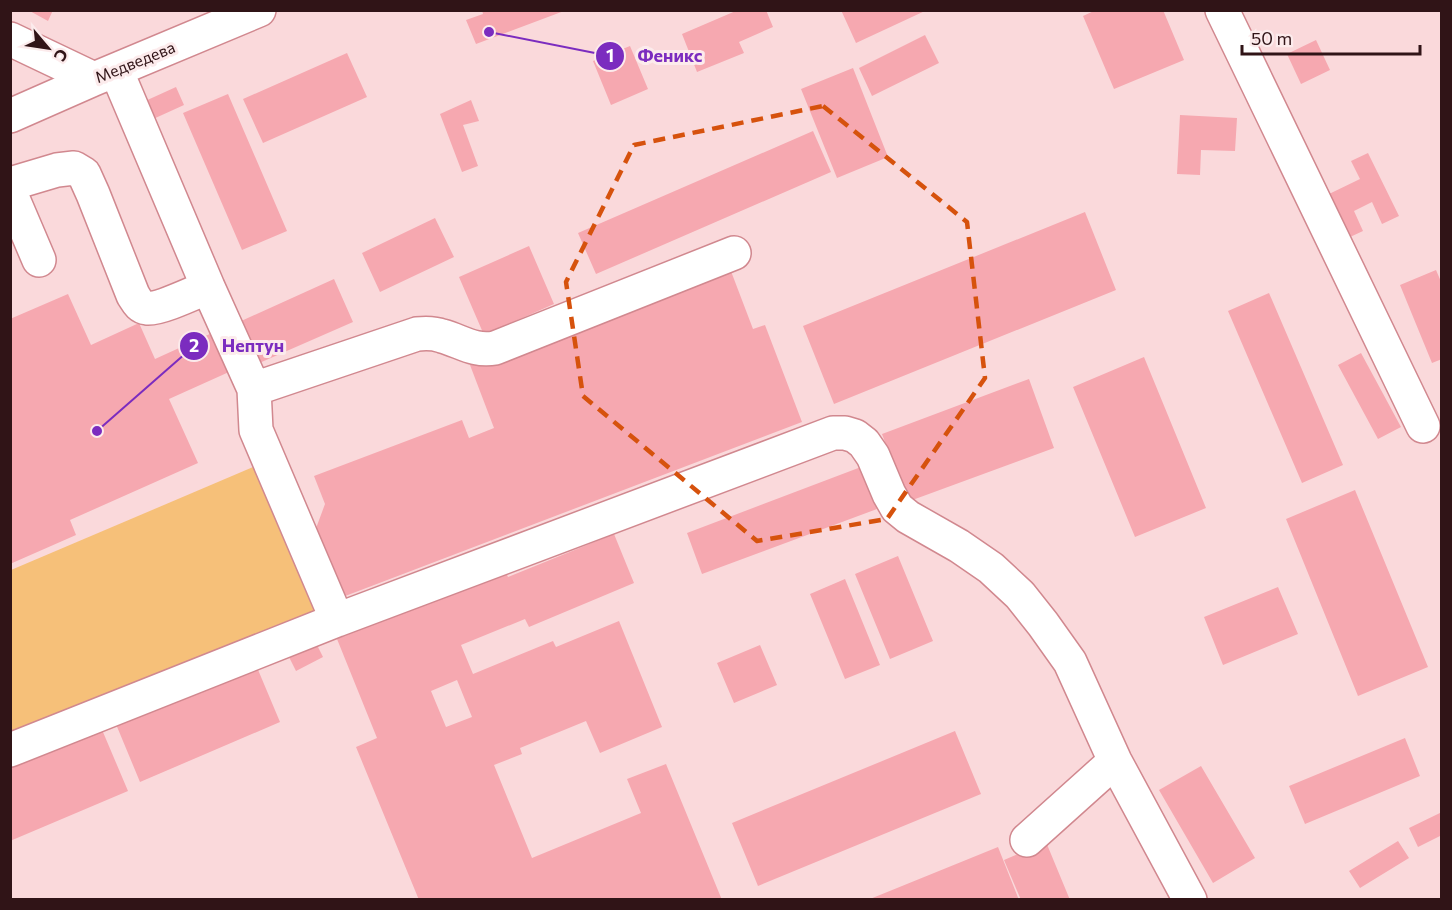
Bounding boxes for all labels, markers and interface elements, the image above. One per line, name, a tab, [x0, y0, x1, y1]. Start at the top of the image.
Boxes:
north arrow	[18, 18, 78, 78]
scale bar	[1242, 18, 1420, 56]
text: 50 m	[1251, 27, 1292, 49]
street label: Медведева	[92, 37, 178, 86]
callout: Феникс	[595, 38, 714, 74]
text: 1	[606, 44, 614, 66]
text: Феникс	[637, 44, 703, 66]
text: С	[51, 46, 73, 65]
callout: Нептун	[179, 328, 296, 364]
text: 2	[189, 334, 199, 356]
text: Нептун	[222, 334, 284, 356]

